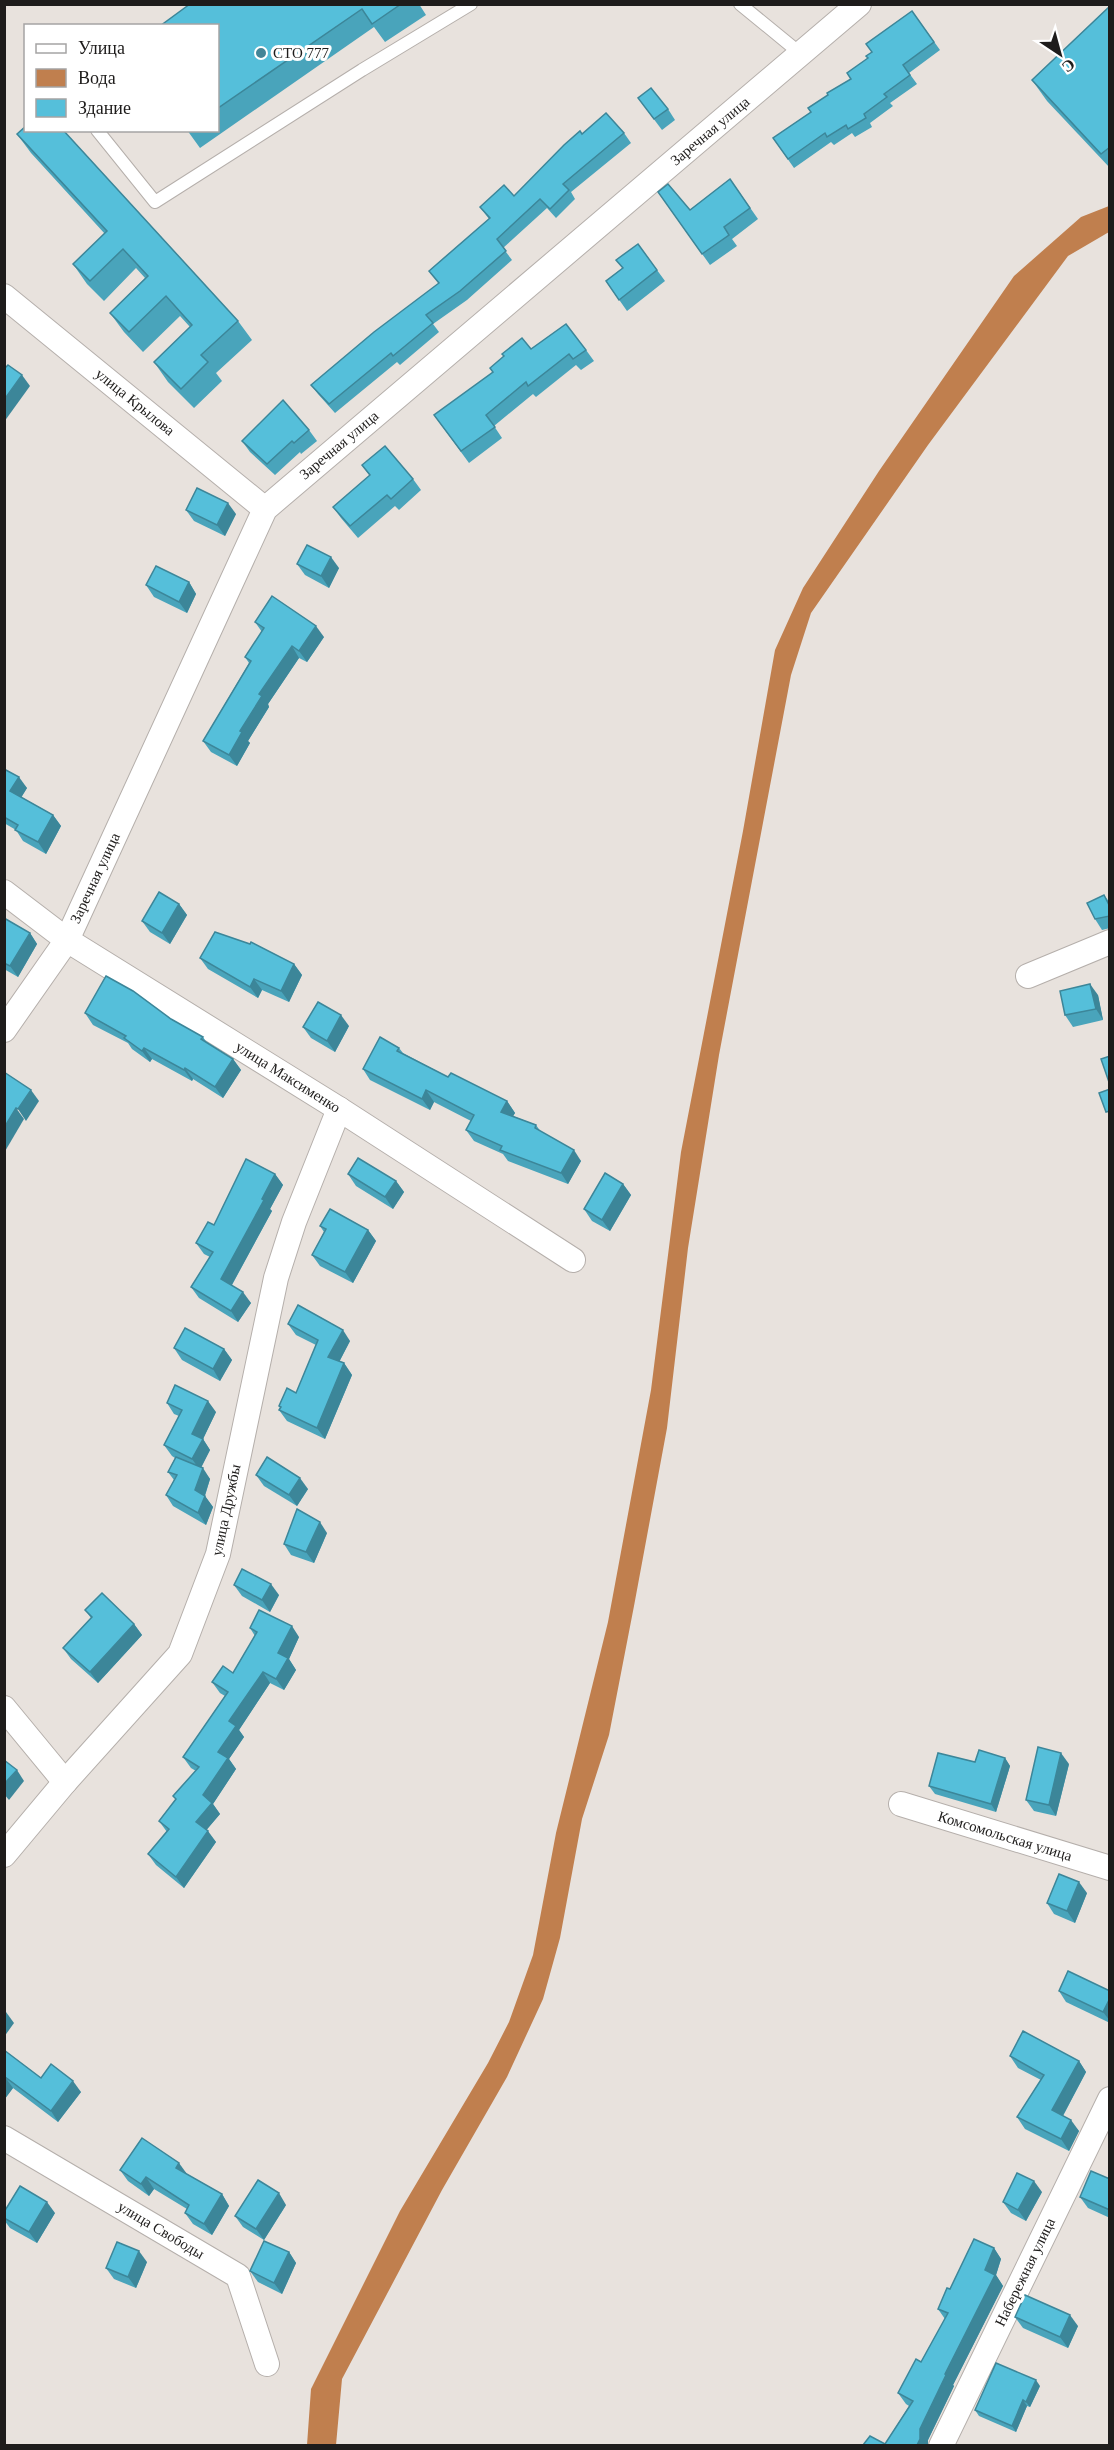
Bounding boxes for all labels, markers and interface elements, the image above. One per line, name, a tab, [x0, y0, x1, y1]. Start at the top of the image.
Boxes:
legend	[24, 24, 219, 132]
north arrow	[1030, 24, 1090, 84]
text: Улица	[78, 38, 125, 58]
place label: СТО 777	[273, 45, 330, 61]
marker: СТО 777	[254, 46, 268, 60]
text: С	[1059, 55, 1078, 76]
text: Вода	[78, 68, 116, 88]
street label: Заречная улица	[667, 93, 753, 169]
text: Здание	[78, 98, 131, 118]
street label: улица Крылова	[92, 365, 178, 439]
street label: Заречная улица	[296, 407, 382, 483]
street label: Заречная улица	[67, 830, 123, 926]
street label: улица Максименко	[233, 1038, 343, 1116]
street label: улица Дружбы	[208, 1463, 244, 1557]
street label: Комсомольская улица	[936, 1808, 1074, 1864]
street label: улица Свободы	[115, 2198, 207, 2262]
street label: Набережная улица	[992, 2215, 1058, 2329]

